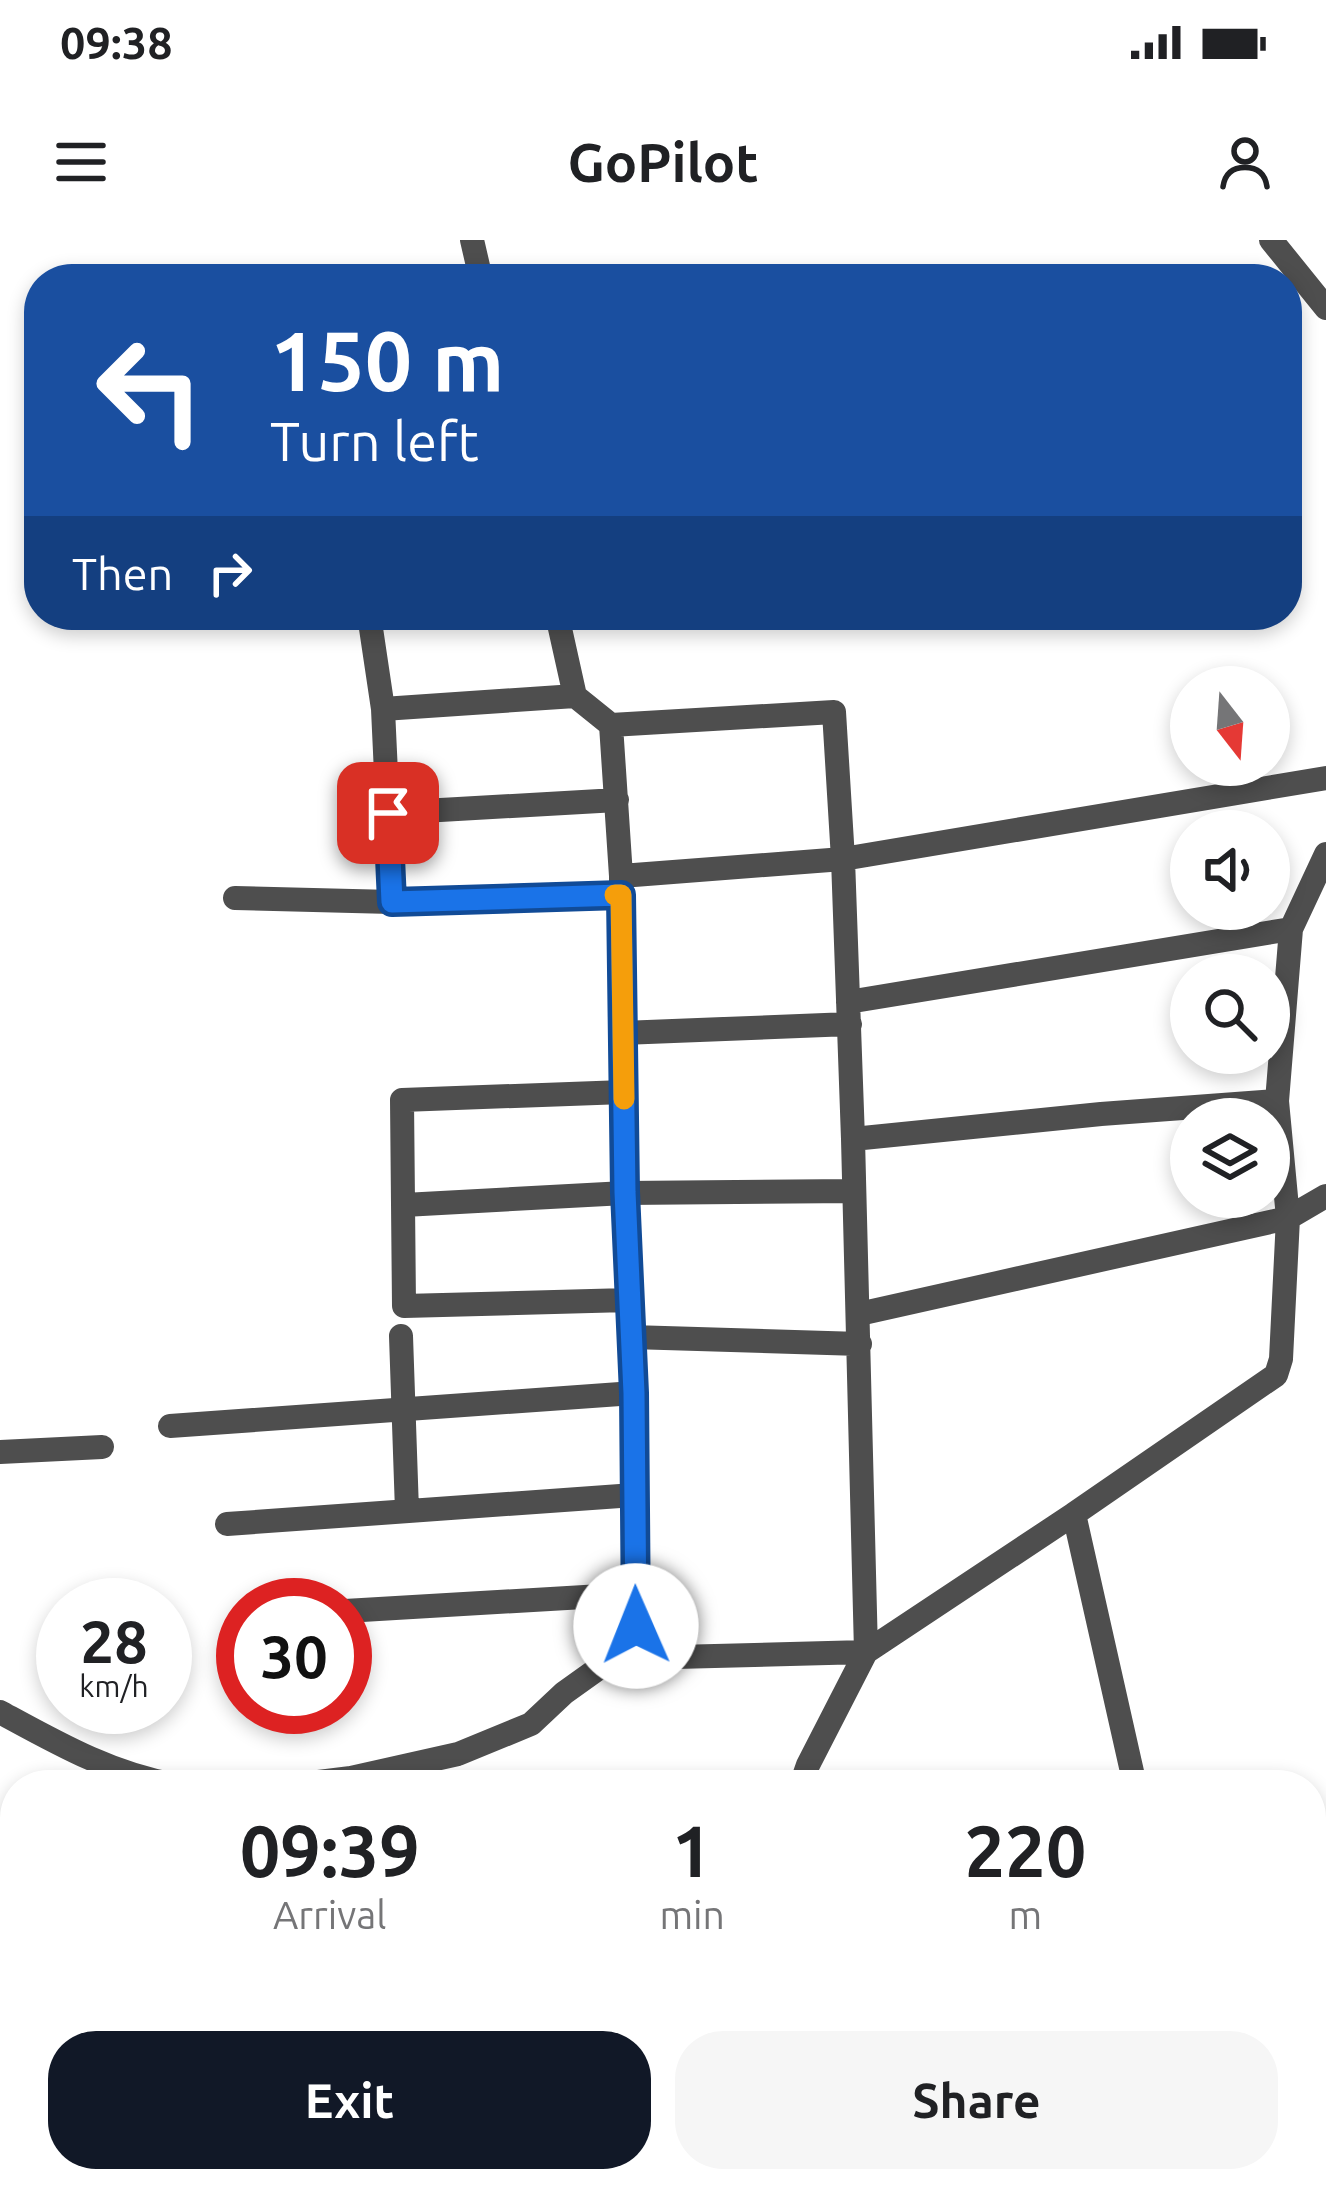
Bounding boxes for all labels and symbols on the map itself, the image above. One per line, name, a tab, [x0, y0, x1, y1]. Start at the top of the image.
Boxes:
north arrow	[1170, 666, 1290, 786]
pin	[337, 762, 439, 864]
position arrow	[573, 1563, 699, 1689]
speed limit sign: 30	[216, 1578, 372, 1734]

